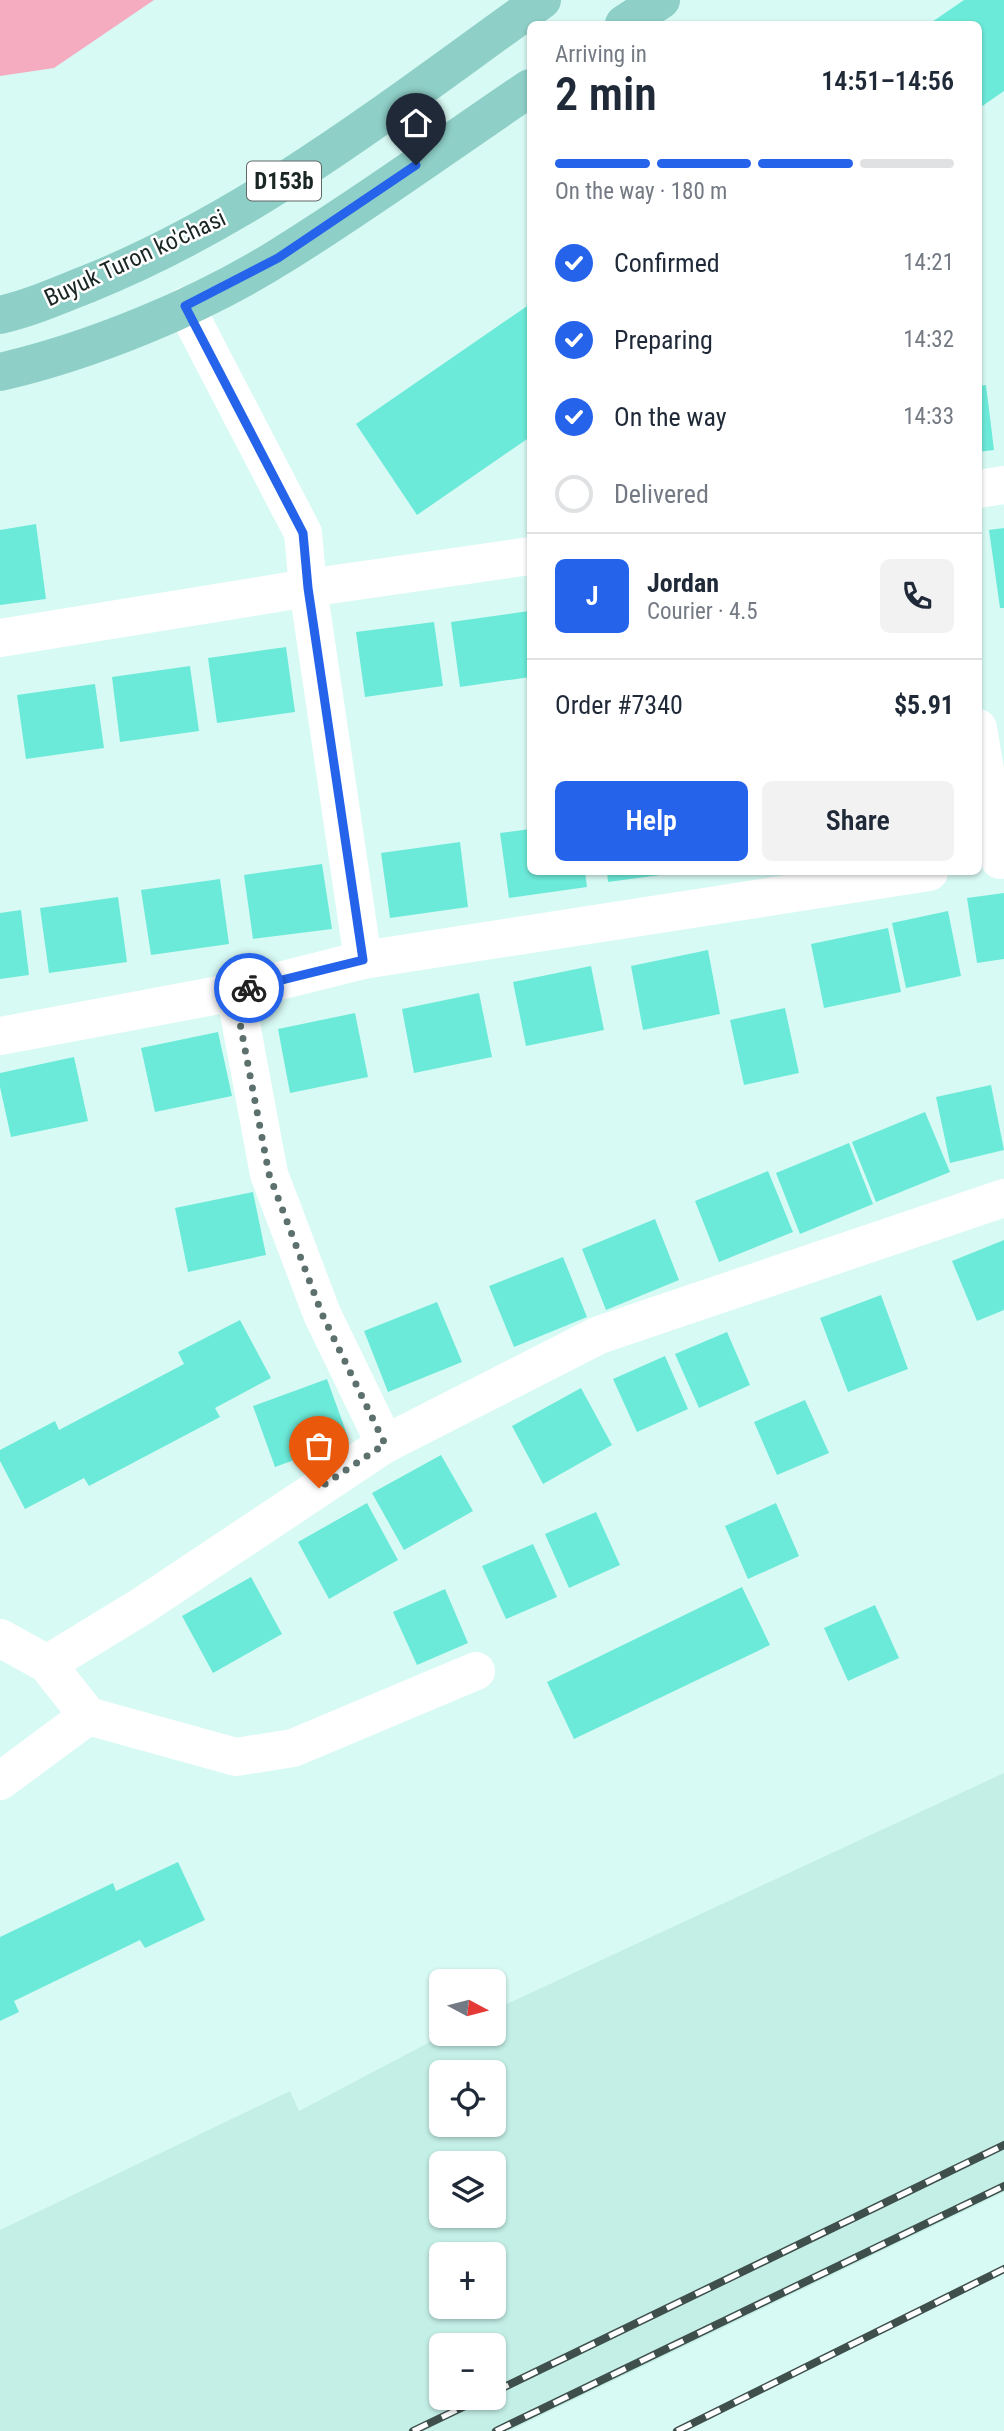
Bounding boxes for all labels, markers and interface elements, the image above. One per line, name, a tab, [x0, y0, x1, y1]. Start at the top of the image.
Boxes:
text: Arriving in	[555, 41, 647, 68]
text: 14:51–14:56	[821, 66, 954, 96]
text: 2 min	[555, 67, 657, 121]
pin	[386, 93, 446, 165]
icon: home	[397, 104, 435, 142]
road number: D153b	[247, 162, 321, 200]
text: On the way · 180 m	[555, 178, 727, 205]
street label: Buyuk Turon ko'chasi	[40, 204, 230, 312]
icon: check	[555, 244, 593, 282]
text: Confirmed	[614, 248, 720, 278]
text: 14:21	[903, 249, 954, 276]
icon: check	[555, 321, 593, 359]
text: Preparing	[614, 325, 713, 355]
text: 14:32	[903, 326, 954, 353]
icon: check	[555, 398, 593, 436]
text: On the way	[614, 402, 727, 432]
text: 14:33	[903, 403, 954, 430]
text: Delivered	[614, 479, 709, 509]
button: phone	[880, 559, 954, 633]
text: Jordan	[647, 568, 719, 598]
text: J	[586, 581, 598, 611]
text: Courier · 4.5	[647, 598, 758, 625]
text: Order #7340	[555, 690, 683, 720]
text: $5.91	[894, 690, 954, 720]
button: Help	[555, 781, 748, 861]
button: Share	[762, 781, 954, 861]
courier	[214, 953, 284, 1023]
icon: bike	[230, 969, 268, 1007]
pin	[289, 1416, 349, 1488]
icon: bag	[300, 1427, 338, 1465]
north arrow	[429, 1969, 506, 2046]
map controls	[429, 1969, 506, 2410]
button: locate	[429, 2060, 506, 2137]
button: layers	[429, 2151, 506, 2228]
button: +	[429, 2242, 506, 2319]
button: −	[429, 2333, 506, 2410]

